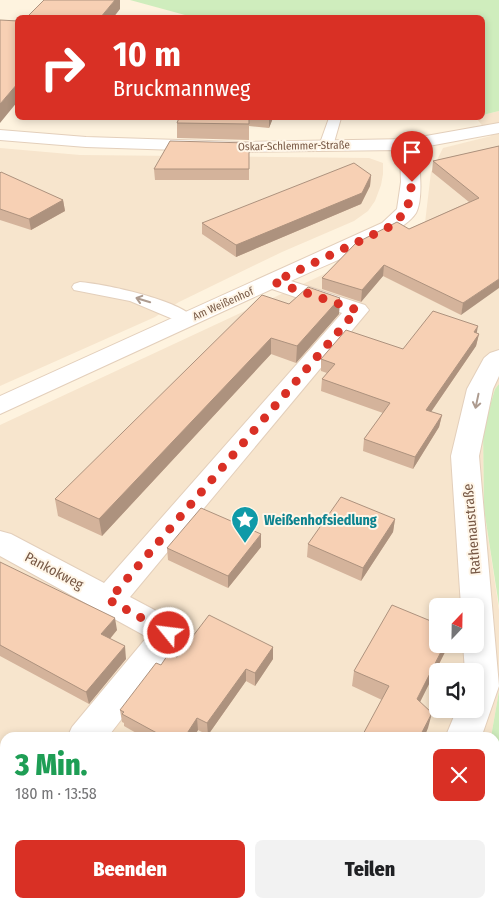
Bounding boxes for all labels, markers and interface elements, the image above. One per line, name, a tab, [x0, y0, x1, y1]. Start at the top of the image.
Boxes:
text: 10 m	[113, 33, 181, 75]
icon: right	[30, 35, 95, 100]
text: Bruckmannweg	[113, 75, 250, 102]
pin	[391, 131, 433, 182]
icon: arrive	[398, 138, 426, 166]
street label: Oskar-Schlemmer-Straße	[238, 139, 350, 153]
street label: Am Weißenhof	[191, 285, 256, 323]
one-way arrow	[135, 294, 151, 304]
one-way arrow	[472, 392, 481, 408]
street label: Rathenaustraße	[460, 483, 484, 575]
place icon: Weißenhofsiedlung	[230, 505, 260, 544]
place label: Weißenhofsiedlung	[264, 512, 377, 529]
street label: Pankokweg	[22, 549, 87, 594]
north arrow	[429, 598, 484, 652]
map controls	[429, 598, 484, 718]
position arrow	[142, 606, 194, 658]
button: sound	[429, 663, 484, 718]
text: 3 Min.	[15, 747, 87, 783]
button: close	[433, 749, 485, 801]
text: 180 m · 13:58	[15, 784, 97, 803]
button: Beenden	[15, 840, 245, 898]
button: Teilen	[255, 840, 485, 898]

